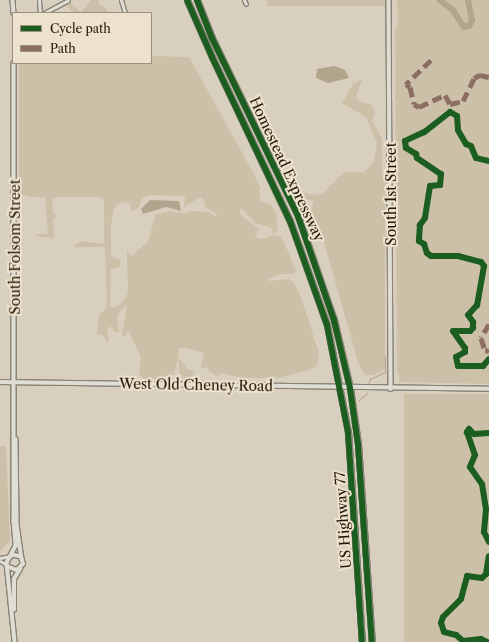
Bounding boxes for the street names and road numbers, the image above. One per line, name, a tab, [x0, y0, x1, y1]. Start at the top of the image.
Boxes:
street label: Homestead Expressway	[246, 94, 328, 244]
street label: South 1st Street	[383, 142, 399, 246]
street label: South Folsom Street	[7, 179, 23, 315]
street label: West Old Cheney Road	[119, 375, 273, 395]
street label: US Highway 77	[331, 470, 355, 570]

